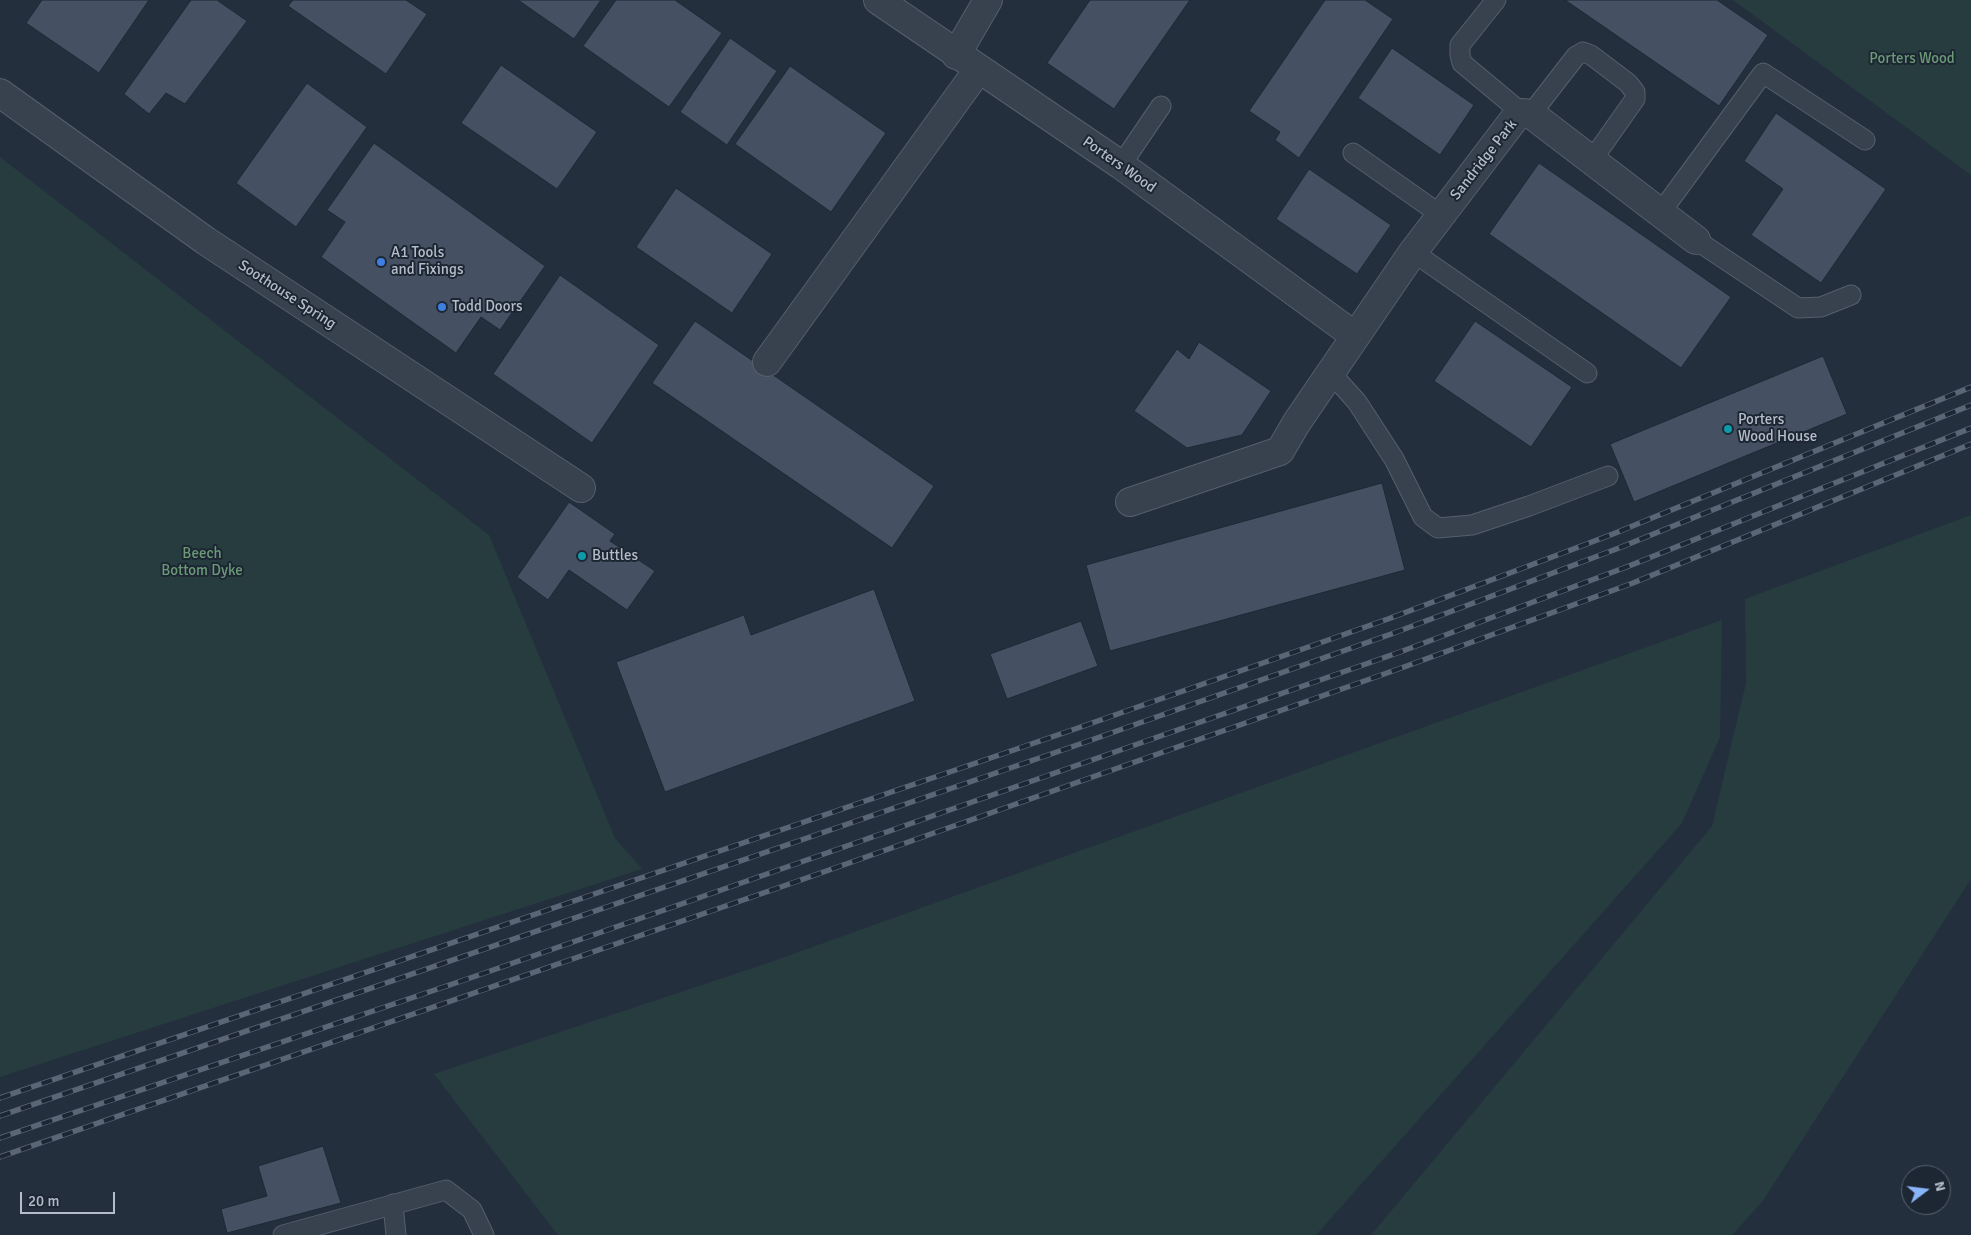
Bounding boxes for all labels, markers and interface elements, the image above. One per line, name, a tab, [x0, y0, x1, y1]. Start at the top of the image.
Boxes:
park label: Porters Wood	[1869, 50, 1955, 68]
street label: Sandridge Park	[1447, 116, 1521, 204]
street label: Porters Wood	[1079, 133, 1159, 197]
place label: A1 Tools and Fixings	[391, 244, 464, 279]
marker: A1 Tools and Fixings	[375, 256, 387, 268]
street label: Soothouse Spring	[235, 257, 339, 333]
place label: Todd Doors	[452, 298, 523, 316]
marker: Todd Doors	[436, 301, 448, 313]
place label: Porters Wood House	[1738, 411, 1817, 446]
marker: Porters Wood House	[1722, 423, 1734, 435]
park label: Beech Bottom Dyke	[161, 545, 243, 580]
place label: Buttles	[592, 547, 638, 565]
marker: Buttles	[576, 550, 588, 562]
north arrow	[1901, 1165, 1951, 1215]
text: N	[1931, 1179, 1949, 1193]
scale bar	[22, 1182, 118, 1214]
text: 20 m	[28, 1192, 59, 1210]

